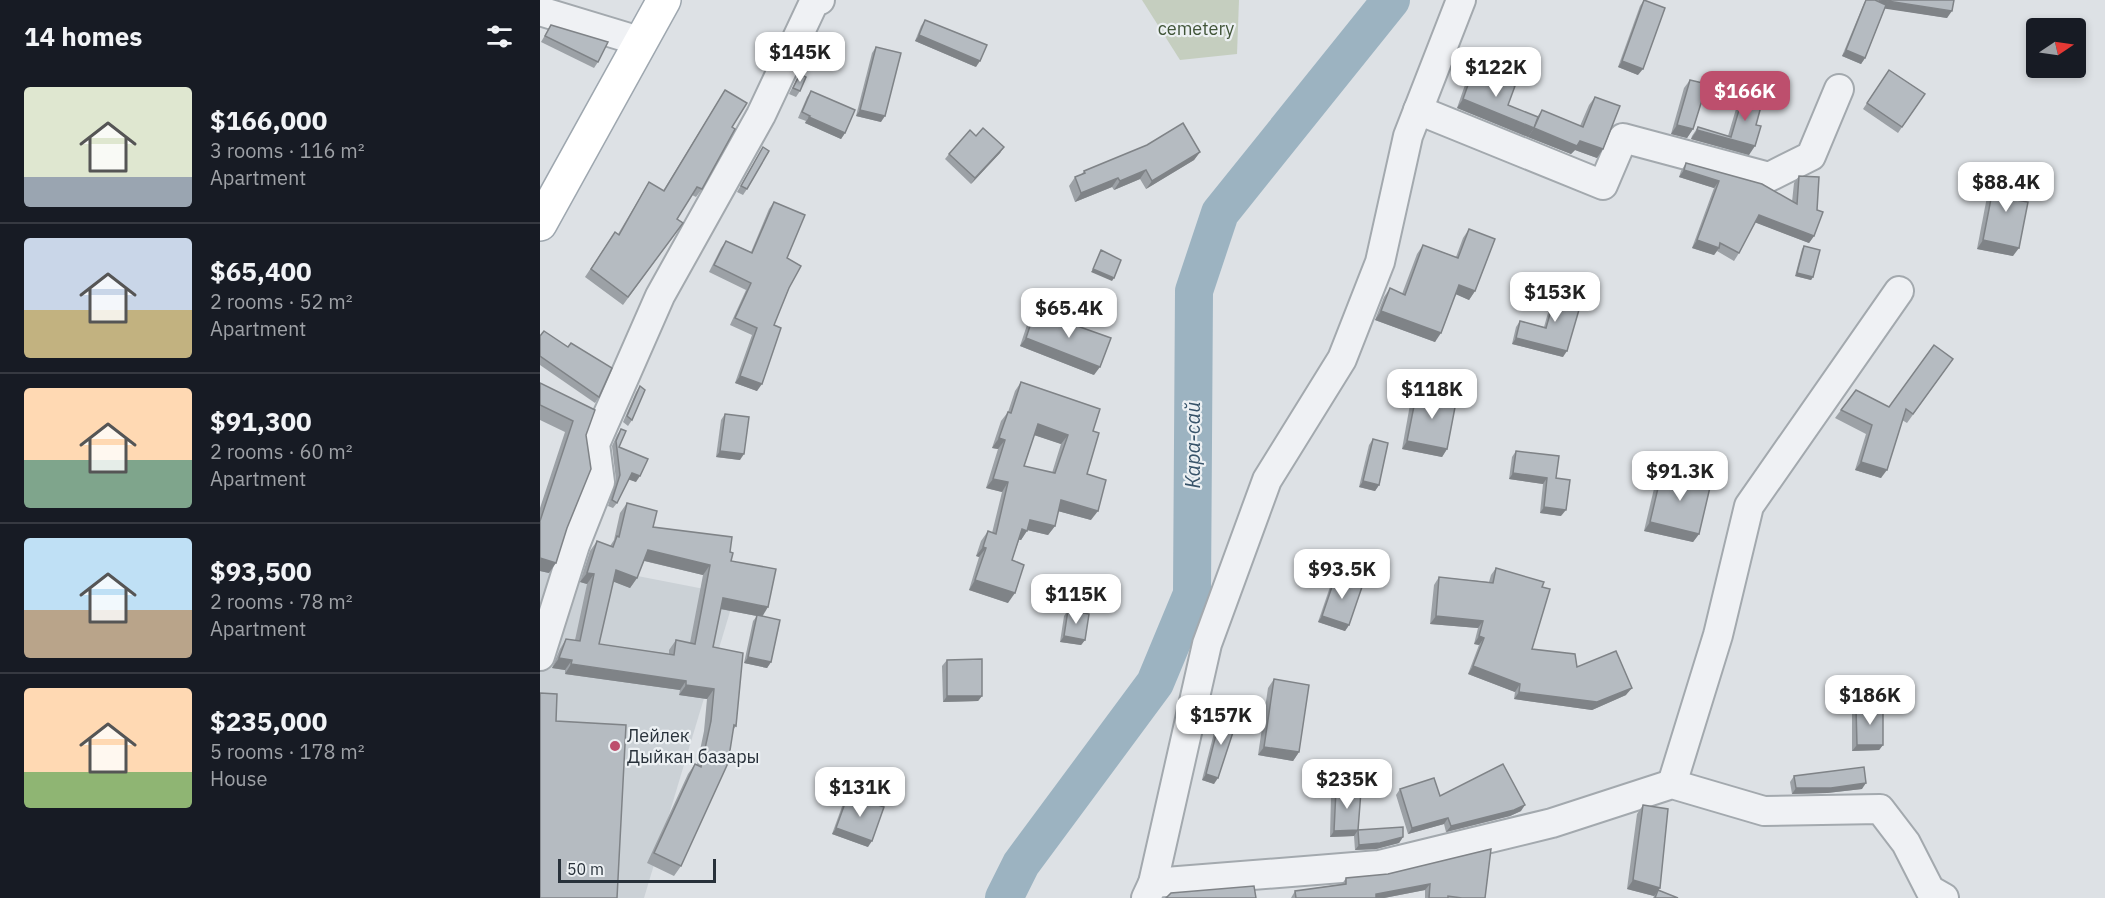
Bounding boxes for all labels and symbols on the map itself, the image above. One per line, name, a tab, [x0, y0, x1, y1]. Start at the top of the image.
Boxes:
park label: cemetery	[1158, 17, 1234, 40]
north arrow	[2026, 18, 2086, 78]
pin: $145K	[758, 32, 842, 83]
pin: $122K	[1454, 47, 1538, 98]
pin: $166K	[1703, 71, 1787, 122]
pin: $88.4K	[1957, 162, 2055, 213]
pin: $153K	[1513, 272, 1597, 323]
pin: $65.4K	[1020, 288, 1118, 339]
pin: $118K	[1390, 369, 1474, 420]
water label: Кара-сай	[1179, 402, 1206, 488]
pin: $91.3K	[1631, 451, 1729, 502]
pin: $93.5K	[1293, 549, 1391, 600]
pin: $115K	[1034, 574, 1118, 625]
pin: $186K	[1828, 675, 1912, 726]
pin: $157K	[1179, 695, 1263, 746]
place label: Лейлек Дыйкан базары	[627, 724, 760, 768]
marker: Лейлек Дыйкан базары	[608, 739, 622, 753]
pin: $235K	[1305, 759, 1389, 810]
pin: $131K	[818, 767, 902, 818]
scale bar	[558, 856, 716, 884]

